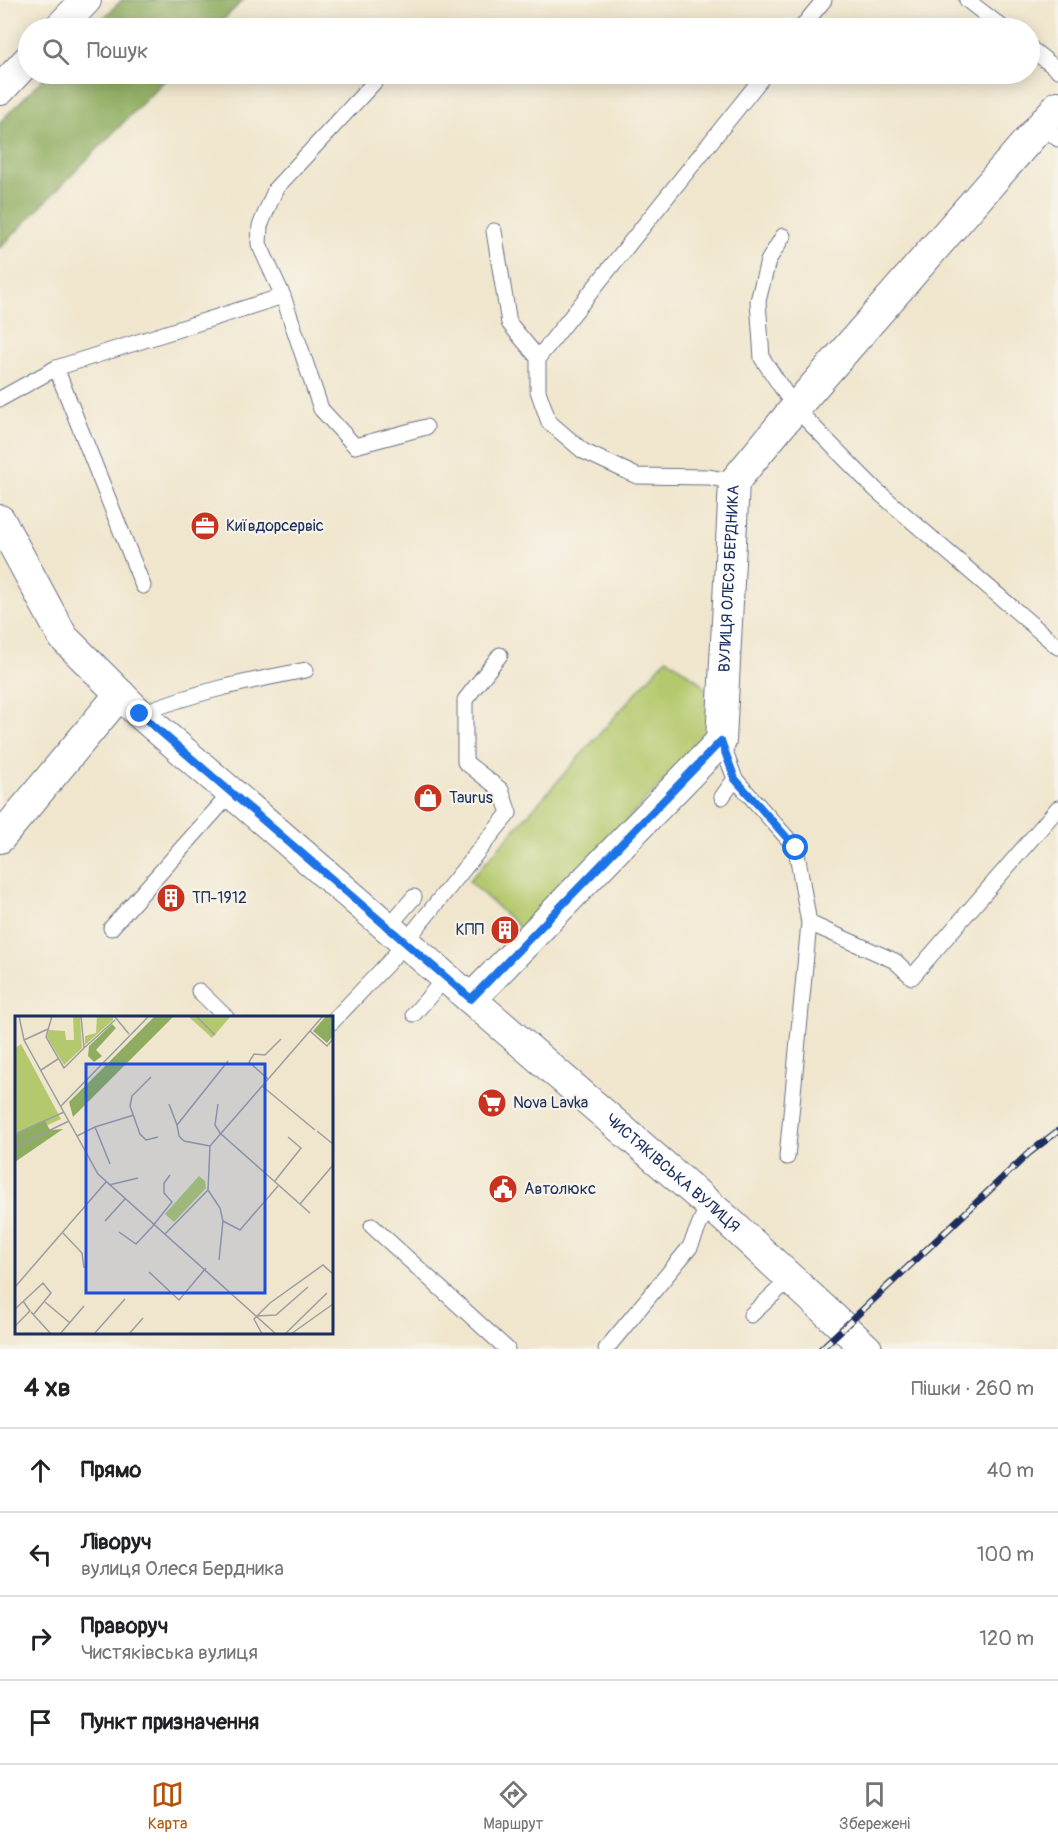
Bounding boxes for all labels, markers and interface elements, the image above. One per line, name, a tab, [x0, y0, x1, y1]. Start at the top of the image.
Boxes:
search box	[18, 18, 1040, 84]
icon: search	[39, 35, 72, 68]
text: Пошук	[87, 37, 148, 65]
street label: ВУЛИЦЯ ОЛЕСЯ БЕРДНИКА	[714, 484, 744, 673]
office icon: Київдорсервіс	[189, 510, 221, 542]
place label: Київдорсервіс	[226, 516, 324, 536]
route end	[126, 700, 152, 726]
shop icon: Taurus	[412, 782, 444, 814]
place label: Taurus	[449, 788, 493, 808]
route start	[782, 834, 808, 860]
building icon: ТП-1912	[155, 882, 187, 914]
place label: ТП-1912	[192, 888, 247, 908]
building icon: КПП	[489, 914, 521, 946]
place label: КПП	[456, 920, 484, 940]
inset map	[15, 1016, 333, 1334]
supermarket icon: Nova Lavka	[476, 1087, 508, 1119]
place label: Nova Lavka	[513, 1093, 588, 1113]
street label: ЧИСТЯКІВСЬКА ВУЛИЦЯ	[601, 1110, 744, 1237]
public building icon: Автолюкс	[487, 1173, 519, 1205]
place label: Автолюкс	[524, 1179, 596, 1199]
text: 4 хв	[24, 1372, 71, 1404]
text: Пішки · 260 m	[911, 1376, 1034, 1401]
icon: ahead	[24, 1454, 57, 1487]
text: Прямо	[81, 1456, 141, 1484]
text: 40 m	[987, 1458, 1034, 1483]
text: Ліворуч	[81, 1528, 152, 1556]
icon: left	[24, 1538, 57, 1571]
text: 100 m	[977, 1542, 1034, 1567]
text: вулиця Олеся Бердника	[81, 1556, 284, 1581]
text: Праворуч	[81, 1612, 168, 1640]
icon: right	[24, 1622, 57, 1655]
text: 120 m	[979, 1626, 1034, 1651]
text: Чистяківська вулиця	[81, 1640, 258, 1665]
icon: arrive	[24, 1706, 57, 1739]
text: Пункт призначення	[81, 1708, 259, 1736]
tab: Карта	[148, 1778, 187, 1834]
tab: Маршрут	[483, 1778, 543, 1834]
tab: Збережені	[839, 1778, 910, 1834]

